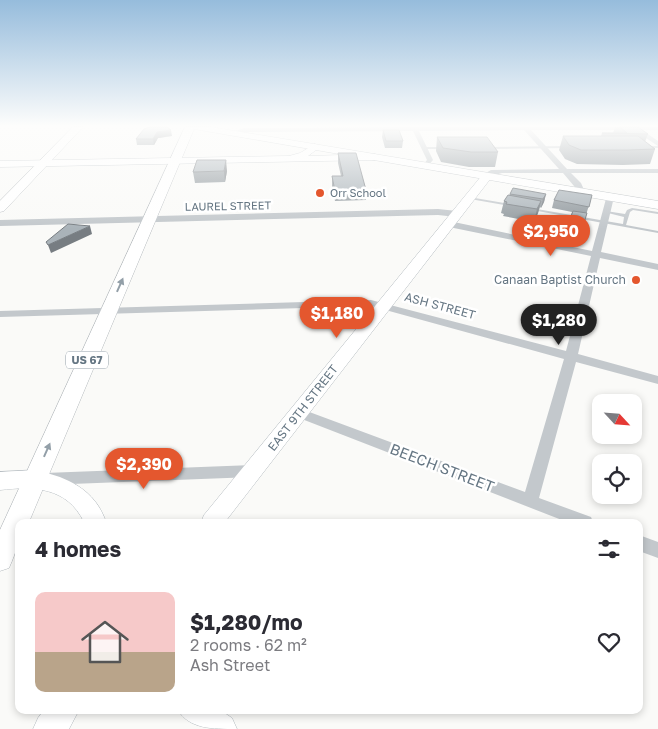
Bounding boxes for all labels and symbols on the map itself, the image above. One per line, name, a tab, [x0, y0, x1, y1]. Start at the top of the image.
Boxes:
place label: Orr School	[330, 186, 386, 199]
marker: Orr School	[314, 187, 326, 199]
street label: LAUREL STREET	[185, 198, 272, 213]
pin: $2,950	[510, 214, 592, 257]
place label: Canaan Baptist Church	[494, 272, 626, 287]
marker: Canaan Baptist Church	[630, 274, 642, 286]
one-way arrow	[116, 278, 124, 292]
street label: ASH STREET	[403, 289, 478, 322]
pin: $1,180	[296, 296, 378, 339]
pin: $1,280	[518, 304, 600, 346]
road number: US 67	[66, 352, 108, 368]
street label: EAST 9TH STREET	[264, 361, 341, 454]
north arrow	[592, 394, 642, 444]
street label: BEECH STREET	[388, 439, 497, 495]
one-way arrow	[44, 443, 52, 457]
pin: $2,390	[103, 448, 185, 490]

